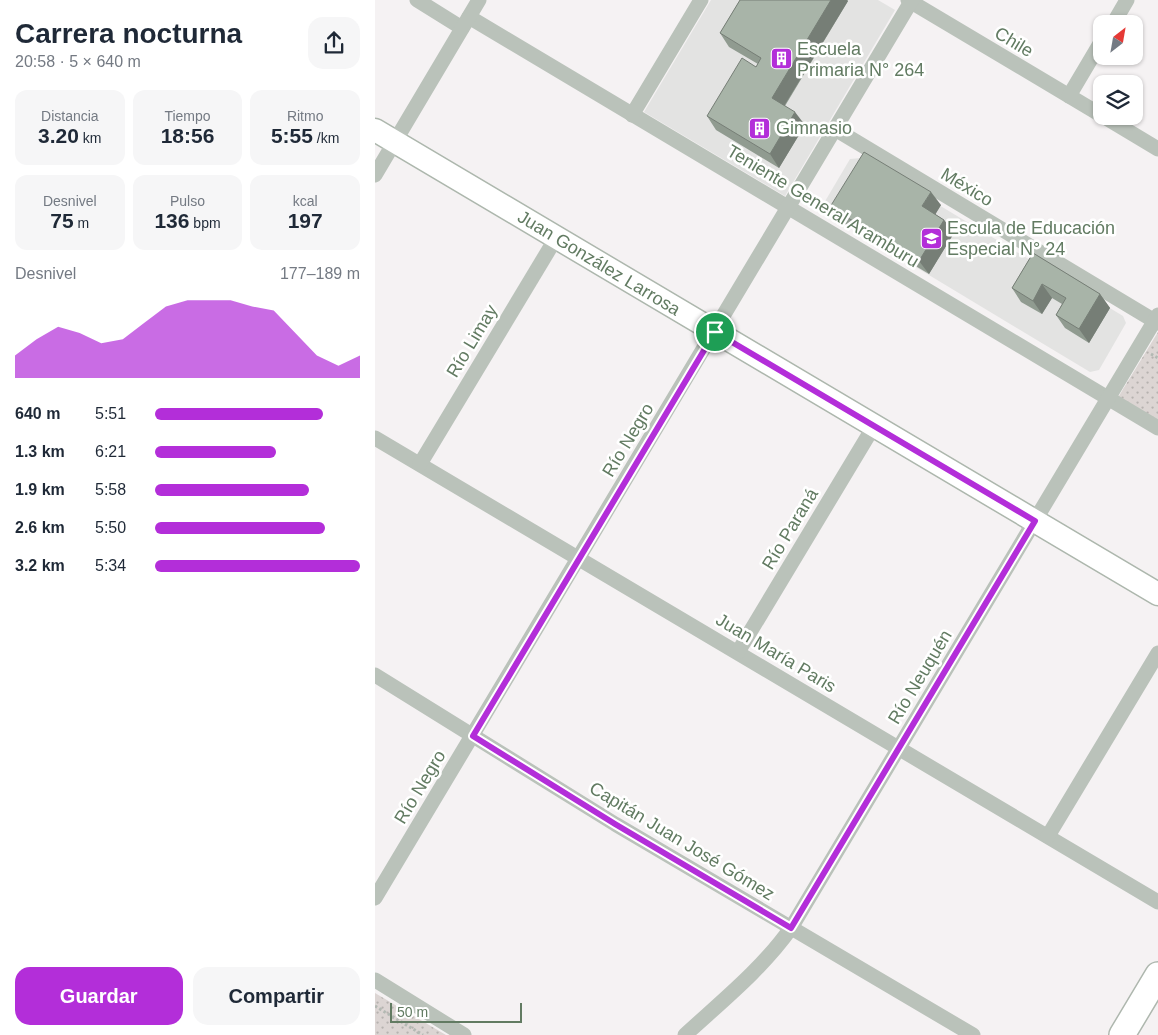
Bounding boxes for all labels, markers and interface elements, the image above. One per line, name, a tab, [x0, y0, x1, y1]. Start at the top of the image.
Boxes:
north arrow	[1093, 15, 1143, 65]
map controls	[1093, 15, 1143, 125]
button: share	[308, 17, 360, 69]
text: Carrera nocturna	[15, 18, 242, 49]
street label: Chile	[991, 23, 1037, 61]
place label: Escuela Primaria N° 264	[797, 39, 924, 80]
building icon: Escuela Primaria N° 264	[769, 47, 793, 71]
text: 20:58 · 5 × 640 m	[15, 53, 141, 70]
button: layers	[1093, 75, 1143, 125]
text: Distancia	[41, 108, 99, 124]
text: Tiempo	[164, 108, 211, 124]
text: Ritmo	[287, 108, 323, 124]
building icon: Gimnasio	[748, 116, 772, 140]
place label: Gimnasio	[776, 118, 852, 138]
text: 3.20	[38, 124, 79, 147]
text: 18:56	[161, 124, 214, 147]
text: 5:55	[271, 124, 313, 147]
text: km	[79, 130, 102, 146]
text: /km	[313, 130, 339, 146]
street label: Teniente General Aramburu	[724, 141, 922, 271]
street label: México	[937, 164, 997, 210]
text: Desnivel	[43, 193, 97, 209]
text: Pulso	[170, 193, 205, 209]
text: kcal	[293, 193, 318, 209]
street label: Juan González Larrosa	[514, 207, 685, 320]
text: 75	[50, 209, 74, 232]
text: 136	[154, 209, 189, 232]
text: 197	[288, 209, 323, 232]
text: m	[74, 215, 89, 231]
text: bpm	[189, 215, 221, 231]
place label: Escula de Educación Especial N° 24	[947, 218, 1115, 259]
school or university icon: Escula de Educación Especial N° 24	[919, 226, 943, 250]
text: Desnivel	[15, 265, 76, 282]
text: 177–189 m	[280, 265, 360, 282]
street label: Río Limay	[443, 301, 501, 381]
pin	[694, 311, 736, 353]
icon: arrive	[701, 318, 729, 346]
street label: Río Negro	[598, 400, 658, 480]
text: 640 m	[15, 405, 60, 422]
text: 5:51	[95, 405, 126, 422]
text: 1.3 km	[15, 443, 65, 460]
text: 6:21	[95, 443, 126, 460]
text: 1.9 km	[15, 481, 65, 498]
text: 5:58	[95, 481, 126, 498]
street label: Río Paraná	[758, 484, 823, 573]
text: 2.6 km	[15, 519, 65, 536]
text: 5:50	[95, 519, 126, 536]
text: 3.2 km	[15, 557, 65, 574]
text: 5:34	[95, 557, 126, 574]
street label: Juan María Paris	[713, 609, 839, 697]
street label: Río Neuquén	[884, 626, 956, 728]
street label: Río Negro	[390, 747, 450, 827]
street label: Capitán Juan José Gómez	[586, 778, 778, 904]
button: Guardar	[15, 967, 183, 1025]
button: Compartir	[193, 967, 360, 1025]
scale bar	[390, 1000, 523, 1023]
text: 50 m	[397, 1004, 428, 1020]

